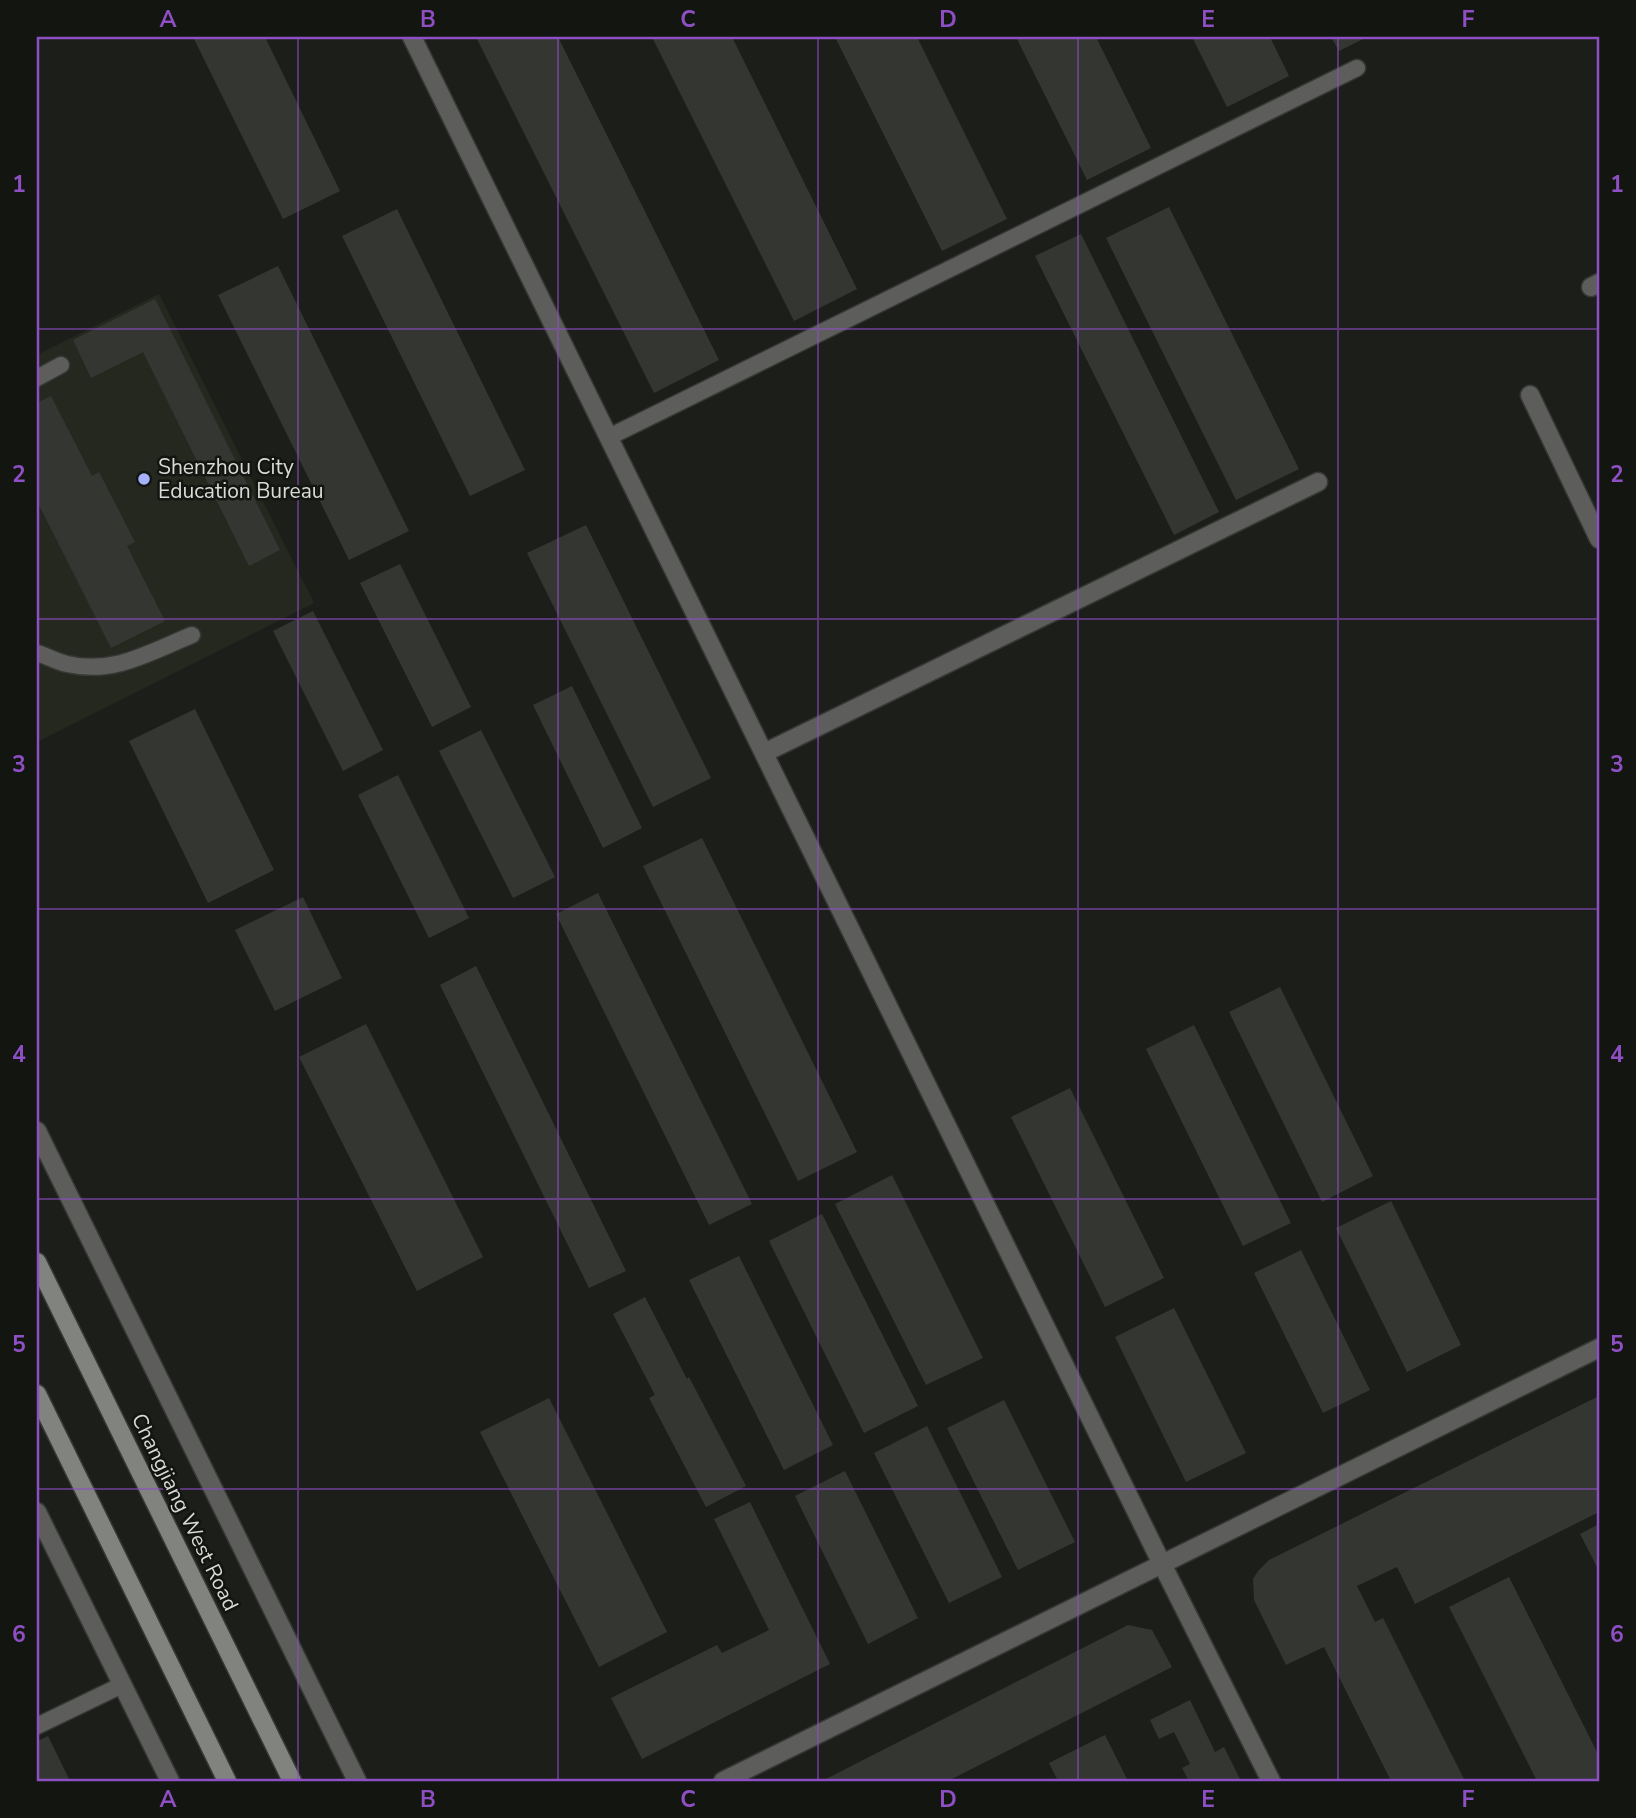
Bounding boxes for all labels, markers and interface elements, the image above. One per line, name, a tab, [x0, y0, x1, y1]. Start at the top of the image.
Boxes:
text: A	[159, 4, 177, 35]
text: B	[420, 4, 436, 35]
text: C	[680, 4, 696, 35]
text: D	[939, 4, 957, 35]
text: E	[1201, 4, 1215, 35]
text: F	[1462, 4, 1475, 35]
text: 1	[12, 169, 26, 200]
text: 1	[1610, 169, 1624, 200]
place label: Shenzhou City Education Bureau	[158, 453, 324, 505]
text: 2	[12, 459, 26, 490]
text: 2	[1610, 459, 1624, 490]
marker: Shenzhou City Education Bureau	[136, 471, 152, 487]
text: 3	[12, 749, 26, 780]
text: 3	[1610, 749, 1624, 780]
text: 4	[12, 1039, 26, 1070]
text: 4	[1610, 1039, 1624, 1070]
text: 5	[12, 1329, 26, 1360]
text: 5	[1610, 1329, 1624, 1360]
street label: Changjiang West Road	[125, 1408, 245, 1616]
text: 6	[12, 1619, 26, 1650]
text: 6	[1610, 1619, 1624, 1650]
text: A	[159, 1784, 177, 1815]
text: B	[420, 1784, 436, 1815]
text: C	[680, 1784, 696, 1815]
text: D	[939, 1784, 957, 1815]
text: E	[1201, 1784, 1215, 1815]
text: F	[1462, 1784, 1475, 1815]

